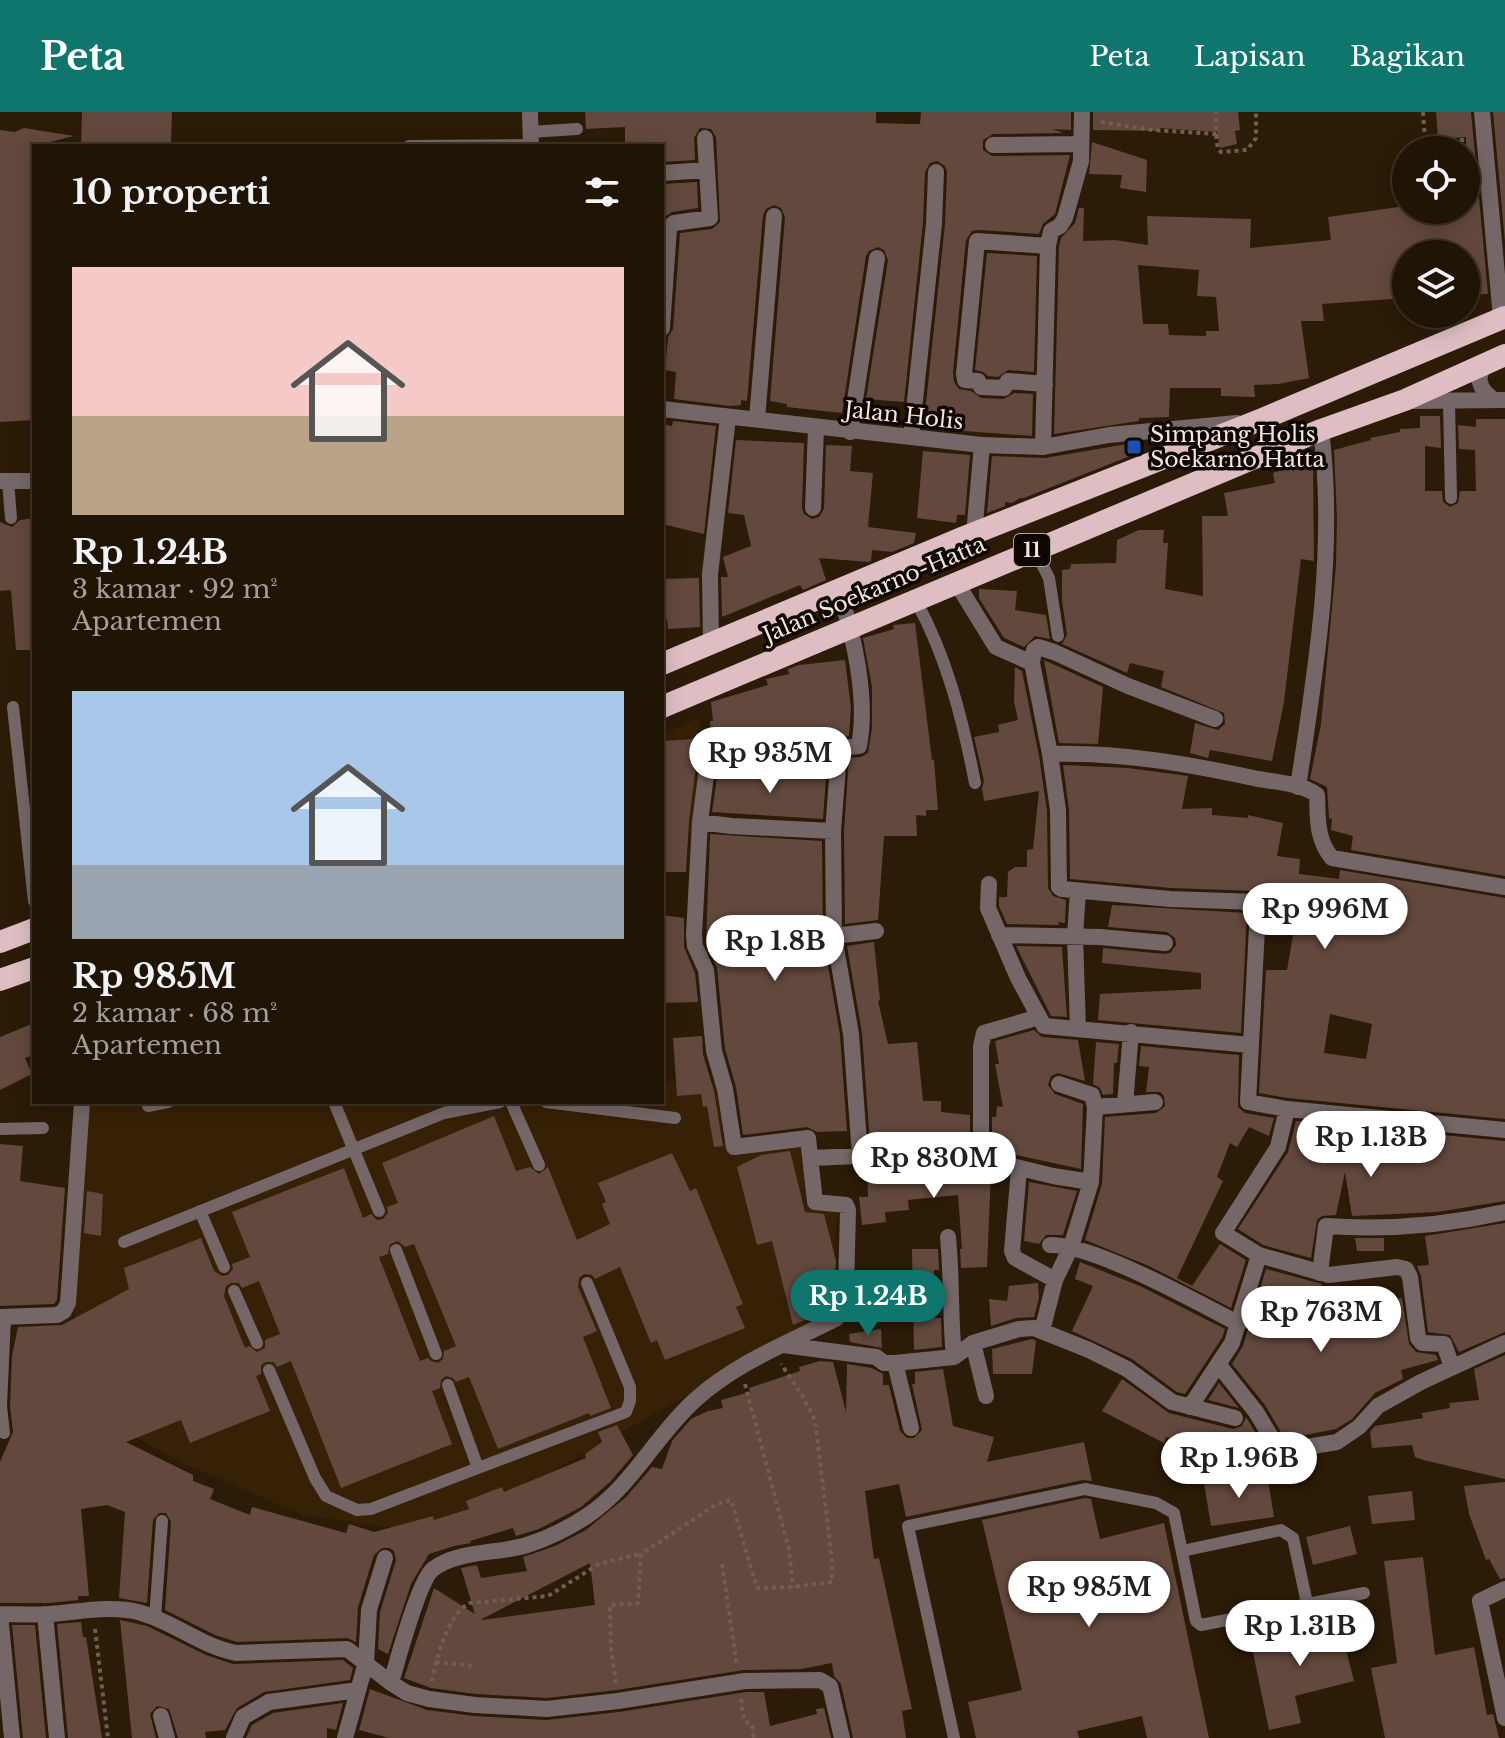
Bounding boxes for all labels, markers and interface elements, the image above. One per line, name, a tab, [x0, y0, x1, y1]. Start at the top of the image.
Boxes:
text: Peta	[40, 33, 125, 80]
text: Peta	[1089, 39, 1150, 74]
text: Lapisan	[1194, 39, 1306, 74]
text: Bagikan	[1350, 39, 1465, 74]
map controls	[1392, 136, 1480, 328]
button: locate	[1392, 136, 1480, 224]
icon: filters	[580, 170, 624, 214]
text: 10 properti	[72, 171, 270, 213]
button: layers	[1392, 240, 1480, 328]
icon: home	[276, 319, 420, 463]
street label: Jalan Holis	[840, 395, 965, 435]
place label: Simpang Holis Soekarno Hatta	[1150, 421, 1325, 473]
marker: Simpang Holis Soekarno Hatta	[1125, 438, 1143, 456]
street label: Jalan Soekarno-Hatta	[756, 530, 990, 650]
text: Rp 1.24B	[72, 531, 228, 573]
road number: 11	[1014, 534, 1050, 566]
text: 3 kamar · 92 m²	[72, 573, 278, 605]
text: Apartemen	[72, 605, 222, 637]
pin: Rp 935M	[696, 727, 844, 795]
text: Rp 935M	[707, 737, 833, 769]
icon: home	[276, 743, 420, 887]
pin: Rp 996M	[1251, 883, 1399, 951]
text: Rp 996M	[1261, 893, 1389, 925]
pin: Rp 1.8B	[701, 915, 849, 983]
text: Rp 1.8B	[724, 925, 826, 957]
text: Rp 985M	[72, 955, 236, 997]
text: 2 kamar · 68 m²	[72, 997, 278, 1029]
text: Apartemen	[72, 1029, 222, 1061]
pin: Rp 1.13B	[1288, 1111, 1454, 1179]
text: Rp 1.13B	[1315, 1121, 1427, 1153]
pin: Rp 830M	[860, 1132, 1008, 1200]
text: Rp 830M	[870, 1142, 998, 1174]
pin: Rp 1.24B	[785, 1270, 951, 1338]
text: Rp 1.24B	[808, 1280, 928, 1312]
pin: Rp 763M	[1247, 1286, 1395, 1354]
text: Rp 763M	[1259, 1296, 1383, 1328]
pin: Rp 1.96B	[1156, 1432, 1322, 1500]
text: Rp 1.96B	[1179, 1442, 1299, 1474]
pin: Rp 985M	[1015, 1561, 1163, 1629]
text: Rp 985M	[1026, 1571, 1152, 1603]
pin: Rp 1.31B	[1217, 1600, 1383, 1668]
text: Rp 1.31B	[1244, 1610, 1356, 1642]

